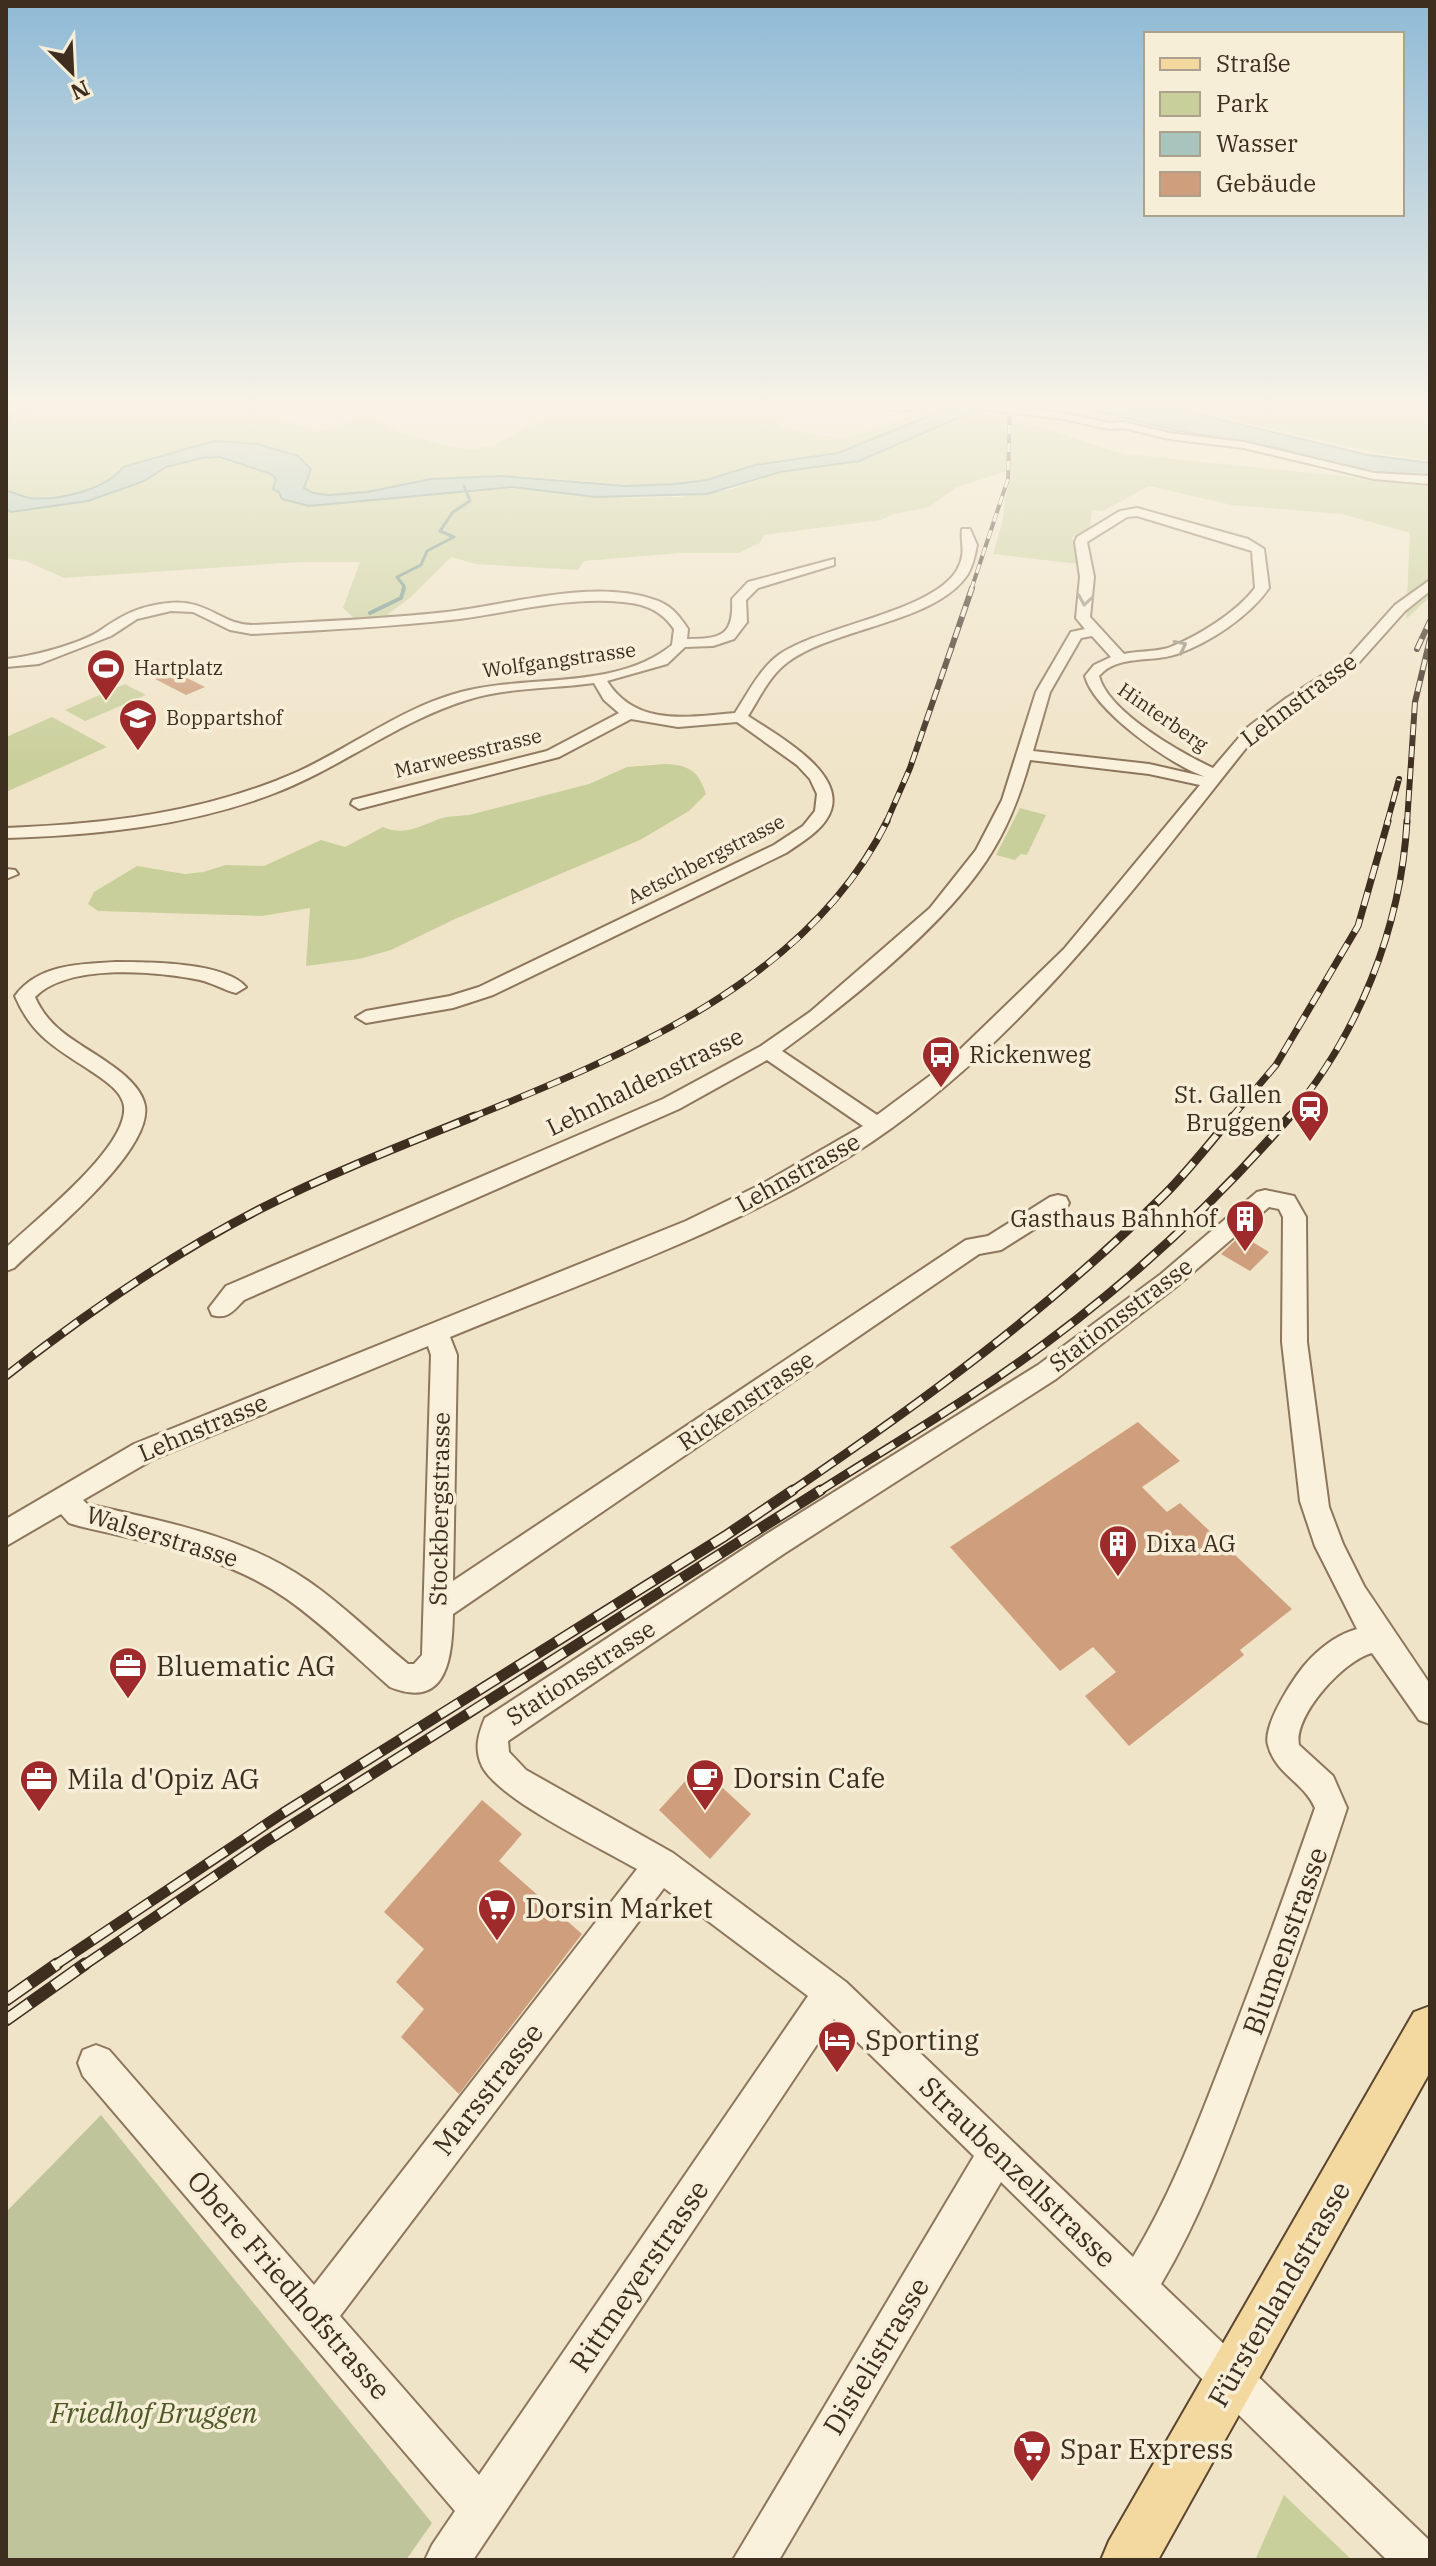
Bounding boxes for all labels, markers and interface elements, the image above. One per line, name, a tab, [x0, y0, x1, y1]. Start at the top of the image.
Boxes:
north arrow	[32, 32, 112, 112]
legend	[1144, 32, 1404, 216]
text: Straße	[1216, 47, 1291, 79]
text: N	[66, 74, 94, 108]
text: Park	[1216, 87, 1268, 119]
text: Wasser	[1216, 127, 1298, 159]
text: Gebäude	[1216, 167, 1316, 199]
one-way arrow	[1077, 593, 1094, 607]
street label: Wolfgangstrasse	[481, 635, 637, 684]
one-way arrow	[1173, 640, 1187, 656]
street label: Lehnstrasse	[1234, 645, 1363, 753]
sports icon: Hartplatz	[85, 647, 127, 702]
place label: Hartplatz	[134, 654, 223, 681]
street label: Hinterberg	[1113, 676, 1214, 758]
school or university icon: Boppartshof	[117, 697, 159, 752]
place label: Boppartshof	[166, 704, 284, 731]
street label: Marweesstrasse	[391, 721, 544, 784]
street label: Aetschbergstrasse	[622, 807, 789, 910]
street label: Lehnhaldenstrasse	[541, 1020, 748, 1143]
bus stop icon: Rickenweg	[920, 1034, 962, 1089]
place label: Rickenweg	[969, 1038, 1091, 1070]
place label: St. Gallen Bruggen	[1174, 1078, 1282, 1138]
station icon: St. Gallen Bruggen	[1289, 1088, 1331, 1143]
street label: Lehnstrasse	[730, 1125, 865, 1219]
building icon: Gasthaus Bahnhof	[1224, 1198, 1266, 1253]
place label: Gasthaus Bahnhof	[1010, 1202, 1219, 1234]
street label: Stationsstrasse	[1042, 1250, 1199, 1379]
street label: Rickenstrasse	[671, 1343, 820, 1458]
street label: Lehnstrasse	[133, 1386, 272, 1469]
street label: Stockbergstrasse	[421, 1412, 457, 1606]
street label: Walserstrasse	[82, 1498, 242, 1574]
building icon: Dixa AG	[1097, 1523, 1139, 1578]
place label: Dixa AG	[1146, 1527, 1236, 1559]
street label: Stationsstrasse	[500, 1612, 661, 1732]
office icon: Bluematic AG	[107, 1645, 149, 1700]
place label: Bluematic AG	[156, 1647, 336, 1684]
cafe icon: Dorsin Cafe	[684, 1757, 726, 1812]
office icon: Mila d'Opiz AG	[18, 1758, 60, 1813]
place label: Dorsin Cafe	[733, 1759, 885, 1796]
place label: Mila d'Opiz AG	[67, 1760, 259, 1797]
street label: Blumenstrasse	[1233, 1842, 1336, 2040]
supermarket icon: Dorsin Market	[476, 1887, 518, 1942]
place label: Dorsin Market	[525, 1889, 713, 1926]
street label: Marsstrasse	[424, 2015, 551, 2163]
hotel icon: Sporting	[816, 2019, 858, 2074]
place label: Sporting	[865, 2021, 979, 2058]
street label: Straubenzellstrasse	[912, 2068, 1125, 2275]
street label: Obere Friedhofstrasse	[180, 2162, 399, 2407]
street label: Rittmeyerstrasse	[561, 2173, 717, 2379]
street label: Fürstenlandstrasse	[1199, 2174, 1358, 2413]
street label: Distelistrasse	[814, 2270, 937, 2441]
park label: Friedhof Bruggen	[49, 2394, 258, 2431]
supermarket icon: Spar Express	[1011, 2428, 1053, 2483]
place label: Spar Express	[1060, 2430, 1233, 2467]

